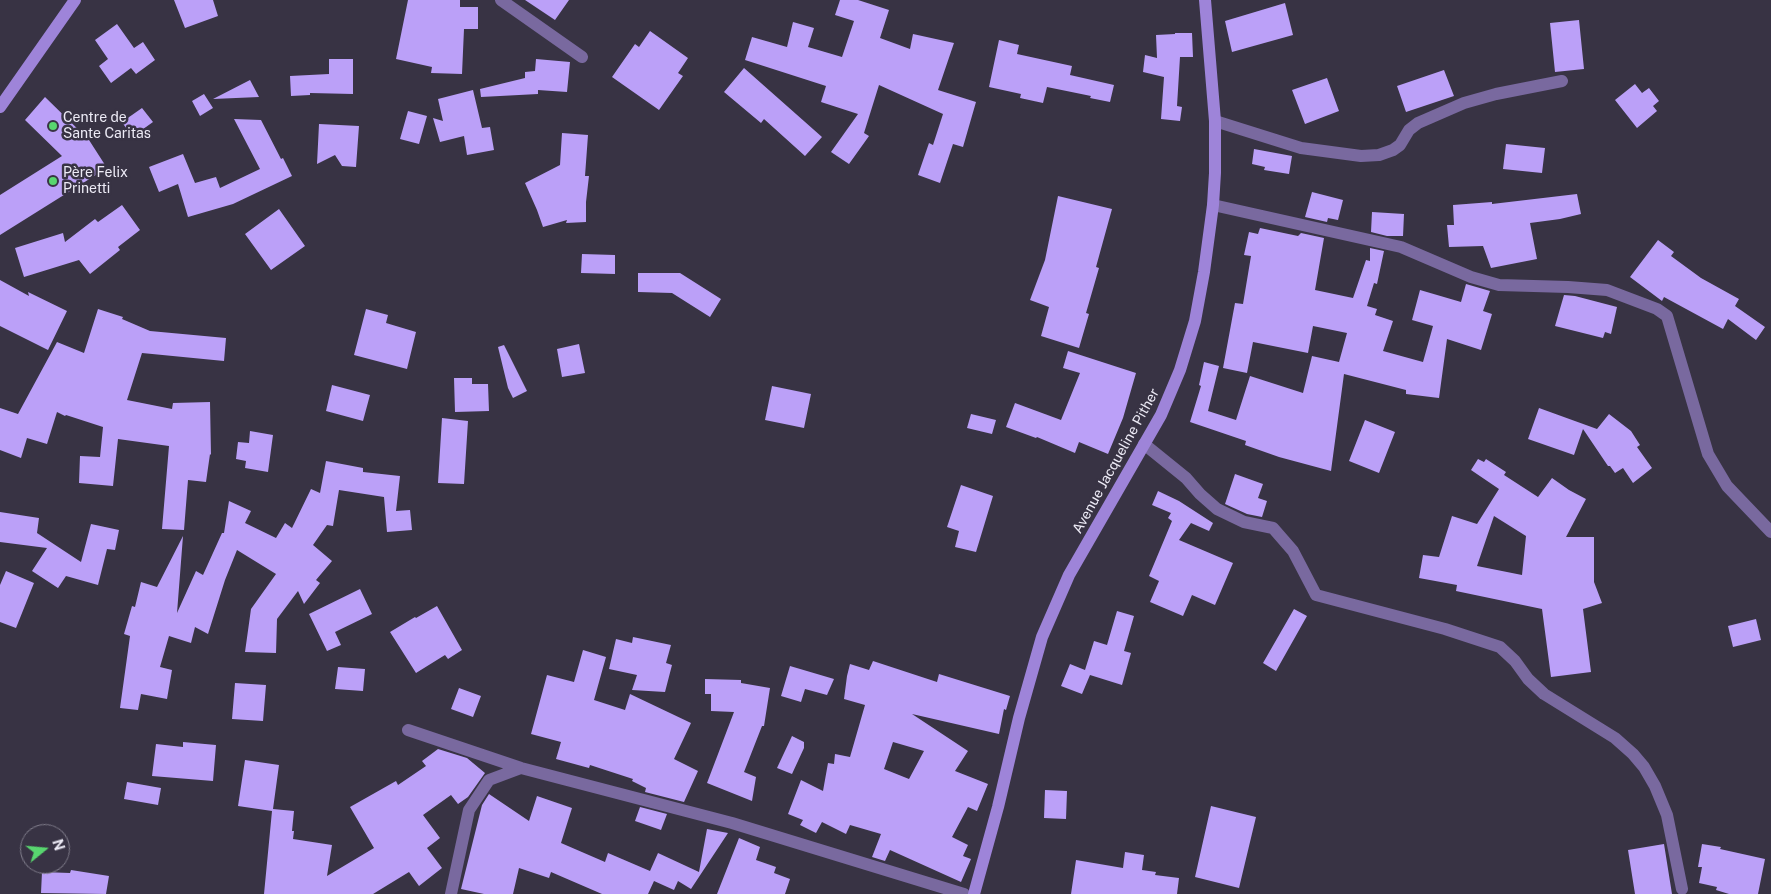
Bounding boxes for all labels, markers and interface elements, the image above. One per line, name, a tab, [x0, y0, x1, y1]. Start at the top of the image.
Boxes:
place label: Centre de Sante Caritas	[63, 110, 151, 142]
marker: Centre de Sante Caritas	[47, 120, 59, 132]
place label: Père Felix Prinetti	[63, 165, 128, 198]
marker: Père Felix Prinetti	[47, 175, 59, 187]
street label: Avenue Jacqueline Pither	[1069, 386, 1163, 536]
north arrow	[20, 824, 70, 874]
text: N	[49, 837, 68, 852]

